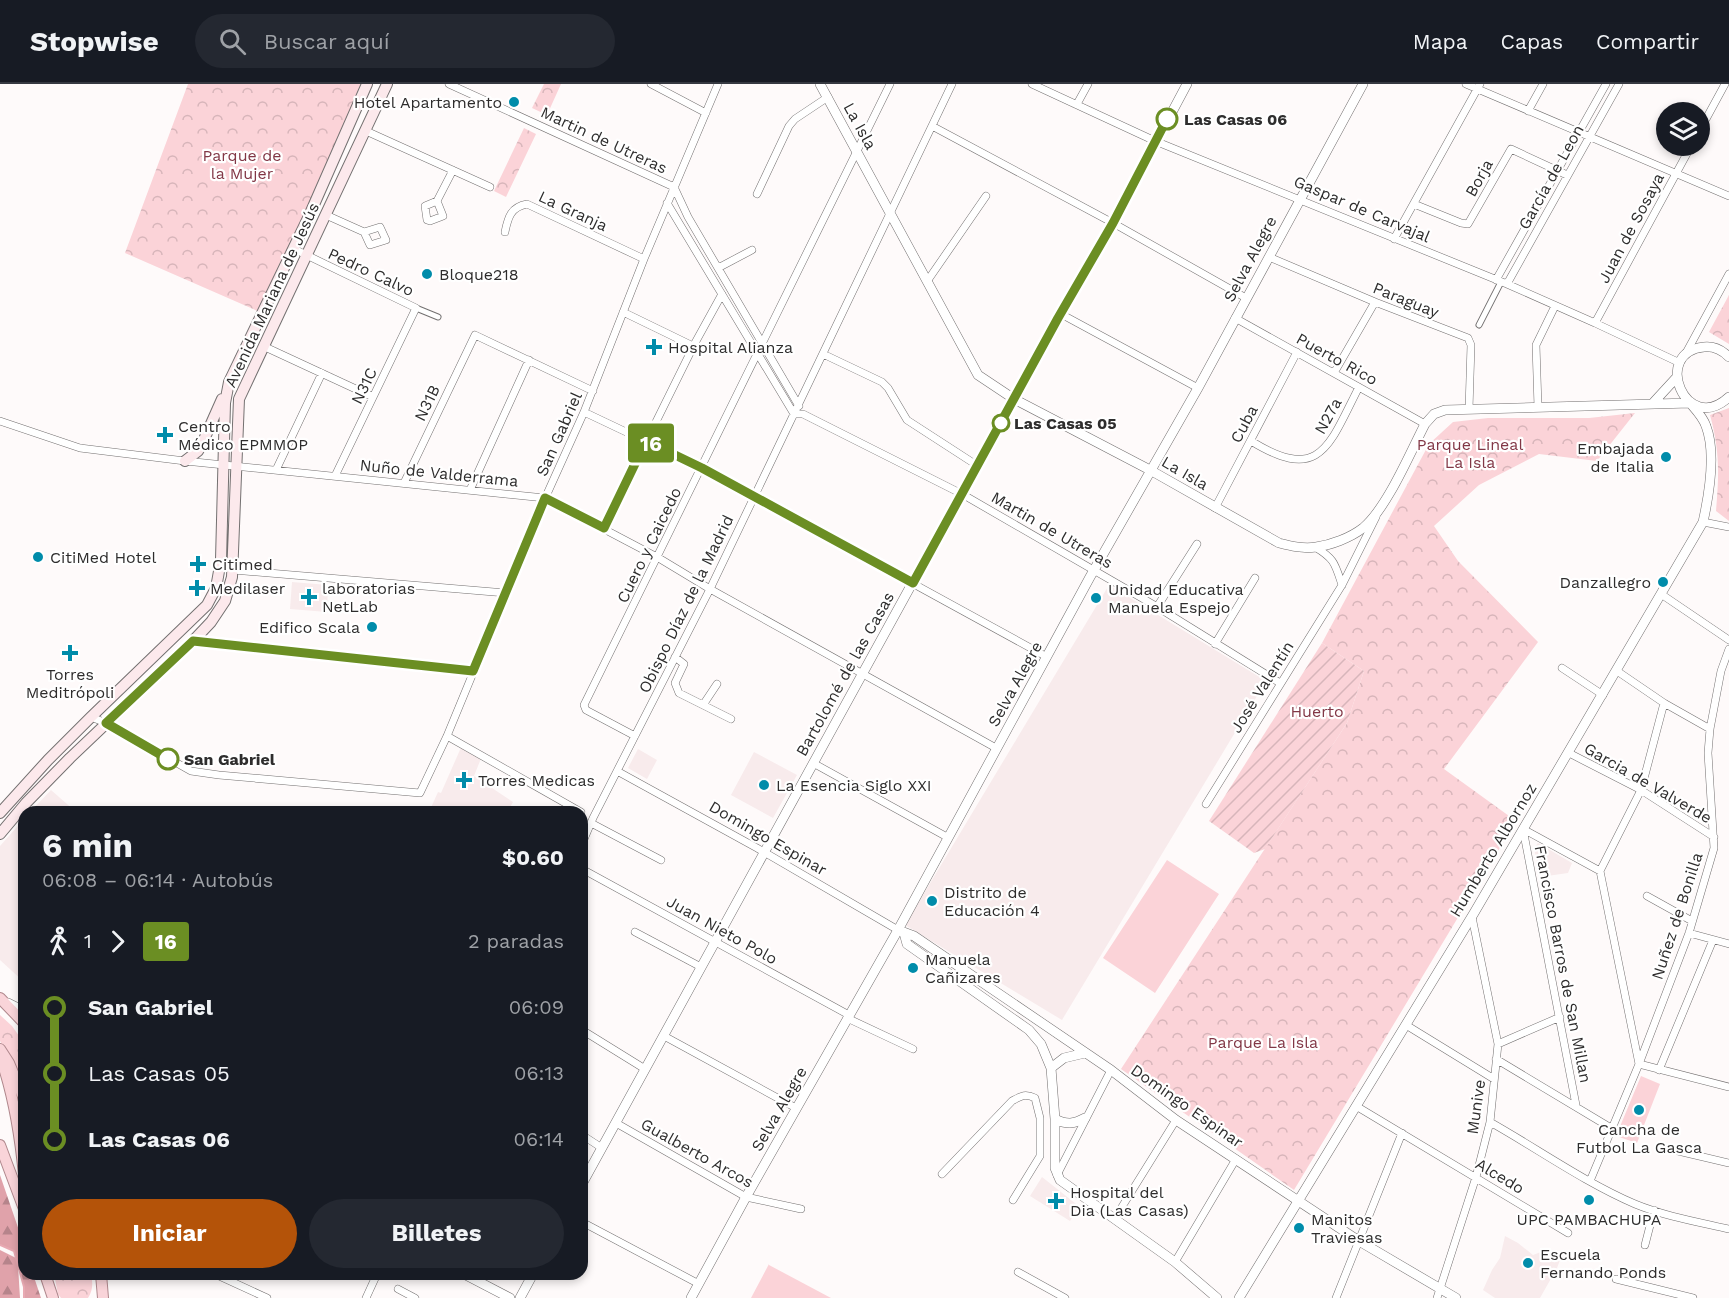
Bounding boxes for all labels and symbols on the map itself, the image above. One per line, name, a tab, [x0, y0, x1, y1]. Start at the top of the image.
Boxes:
place label: Hotel Apartamento	[354, 93, 502, 112]
marker: Hotel Apartamento	[507, 95, 521, 109]
street label: La Isla	[839, 99, 881, 153]
street label: Martin de Utreras	[538, 102, 670, 178]
marker: Las Casas 06	[1156, 108, 1178, 130]
place label: Las Casas 06	[1184, 110, 1287, 129]
street label: García de Leon	[1514, 121, 1588, 233]
park label: Parque de la Mujer	[203, 146, 281, 183]
street label: Borja	[1461, 156, 1497, 200]
street label: Juan de Sosaya	[1594, 170, 1668, 286]
street label: Gaspar de Carvajal	[1291, 172, 1433, 246]
street label: La Granja	[536, 187, 610, 235]
street label: Avenida Mariana de Jesús	[221, 200, 323, 390]
street label: Selva Alegre	[1219, 213, 1281, 305]
street label: Pedro Calvo	[325, 244, 417, 300]
place label: Bloque218	[439, 265, 519, 284]
marker: Bloque218	[420, 267, 434, 281]
street label: Paraguay	[1370, 278, 1442, 322]
street label: Puerto Rico	[1293, 329, 1381, 389]
marker: Hospital Alianza	[645, 338, 663, 356]
place label: Hospital Alianza	[668, 338, 793, 357]
street label: N31C	[347, 365, 381, 407]
street label: N31B	[410, 382, 444, 424]
street label: San Gabriel	[532, 389, 586, 479]
street label: N27a	[1310, 395, 1346, 437]
street label: Cuba	[1226, 402, 1262, 446]
marker: Las Casas 05	[992, 414, 1010, 432]
place label: Las Casas 05	[1014, 414, 1117, 433]
place label: Centro Médico EPMMOP	[178, 417, 308, 454]
line badge: 16	[624, 424, 678, 462]
marker: Centro Médico EPMMOP	[156, 426, 174, 444]
park label: Parque Lineal La Isla	[1417, 435, 1523, 472]
place label: Embajada de Italia	[1577, 439, 1654, 476]
marker: Embajada de Italia	[1659, 450, 1673, 464]
street label: La Isla	[1158, 452, 1212, 494]
street label: Nuño de Valderrama	[359, 455, 519, 491]
street label: Cuero y Caicedo	[613, 484, 685, 606]
street label: Martin de Utreras	[988, 488, 1116, 572]
street label: Obispo Díaz de la Madrid	[635, 512, 737, 696]
place label: CitiMed Hotel	[50, 548, 156, 567]
marker: CitiMed Hotel	[31, 550, 45, 564]
marker: Citimed	[189, 555, 207, 573]
place label: Citimed	[212, 555, 273, 574]
place label: Danzallegro	[1559, 573, 1651, 592]
marker: Danzallegro	[1656, 575, 1670, 589]
marker: Medilaser	[188, 579, 206, 597]
place label: Medilaser	[210, 579, 286, 598]
place label: laboratorias NetLab	[322, 579, 415, 616]
place label: Unidad Educativa Manuela Espejo	[1108, 580, 1244, 617]
marker: laboratorias NetLab	[300, 588, 318, 606]
street label: Bartolomé de las Casas	[792, 589, 898, 759]
marker: Unidad Educativa Manuela Espejo	[1089, 591, 1103, 605]
place label: Edifico Scala	[259, 618, 360, 637]
marker: Edifico Scala	[365, 620, 379, 634]
street label: Selva Alegre	[984, 638, 1046, 730]
street label: José Valentín	[1226, 638, 1298, 736]
marker: Torres Meditrópoli	[61, 644, 79, 662]
place label: Torres Meditrópoli	[26, 665, 114, 702]
park label: Huerto	[1290, 702, 1344, 721]
street label: Garcia de Valverde	[1581, 739, 1715, 827]
marker: San Gabriel	[157, 748, 179, 770]
place label: San Gabriel	[184, 750, 276, 769]
marker: Torres Medicas	[455, 771, 473, 789]
place label: Torres Medicas	[478, 771, 595, 790]
place label: La Esencia Siglo XXI	[776, 776, 932, 795]
marker: La Esencia Siglo XXI	[757, 778, 771, 792]
street label: Humberto Albornoz	[1446, 780, 1540, 920]
street label: Domingo Espinar	[706, 797, 831, 880]
street label: Francisco Barros de San Millan	[1531, 844, 1595, 1084]
street label: Nuñez de Bonilla	[1648, 850, 1706, 982]
place label: Distrito de Educación 4	[944, 883, 1040, 920]
street label: Juan Nieto Polo	[663, 892, 781, 968]
marker: Distrito de Educación 4	[925, 894, 939, 908]
place label: Manuela Cañizares	[925, 950, 1001, 987]
marker: Manuela Cañizares	[906, 961, 920, 975]
park label: Parque La Isla	[1208, 1033, 1318, 1052]
street label: Domingo Espinar	[1127, 1060, 1247, 1152]
street label: Selva Alegre	[747, 1063, 811, 1155]
street label: Munive	[1463, 1078, 1489, 1136]
marker: Cancha de Futbol La Gasca	[1632, 1103, 1646, 1117]
street label: Gualberto Arcos	[637, 1114, 757, 1192]
place label: Cancha de Futbol La Gasca	[1576, 1120, 1702, 1157]
street label: Alcedo	[1472, 1154, 1528, 1198]
place label: Hospital del Dia (Las Casas)	[1070, 1183, 1189, 1220]
marker: Hospital del Dia (Las Casas)	[1047, 1192, 1065, 1210]
marker: UPC PAMBACHUPA	[1582, 1193, 1596, 1207]
place label: Manitos Traviesas	[1311, 1210, 1382, 1247]
place label: UPC PAMBACHUPA	[1517, 1210, 1662, 1229]
marker: Manitos Traviesas	[1292, 1221, 1306, 1235]
place label: Escuela Fernando Ponds	[1540, 1245, 1666, 1282]
marker: Escuela Fernando Ponds	[1521, 1256, 1535, 1270]

